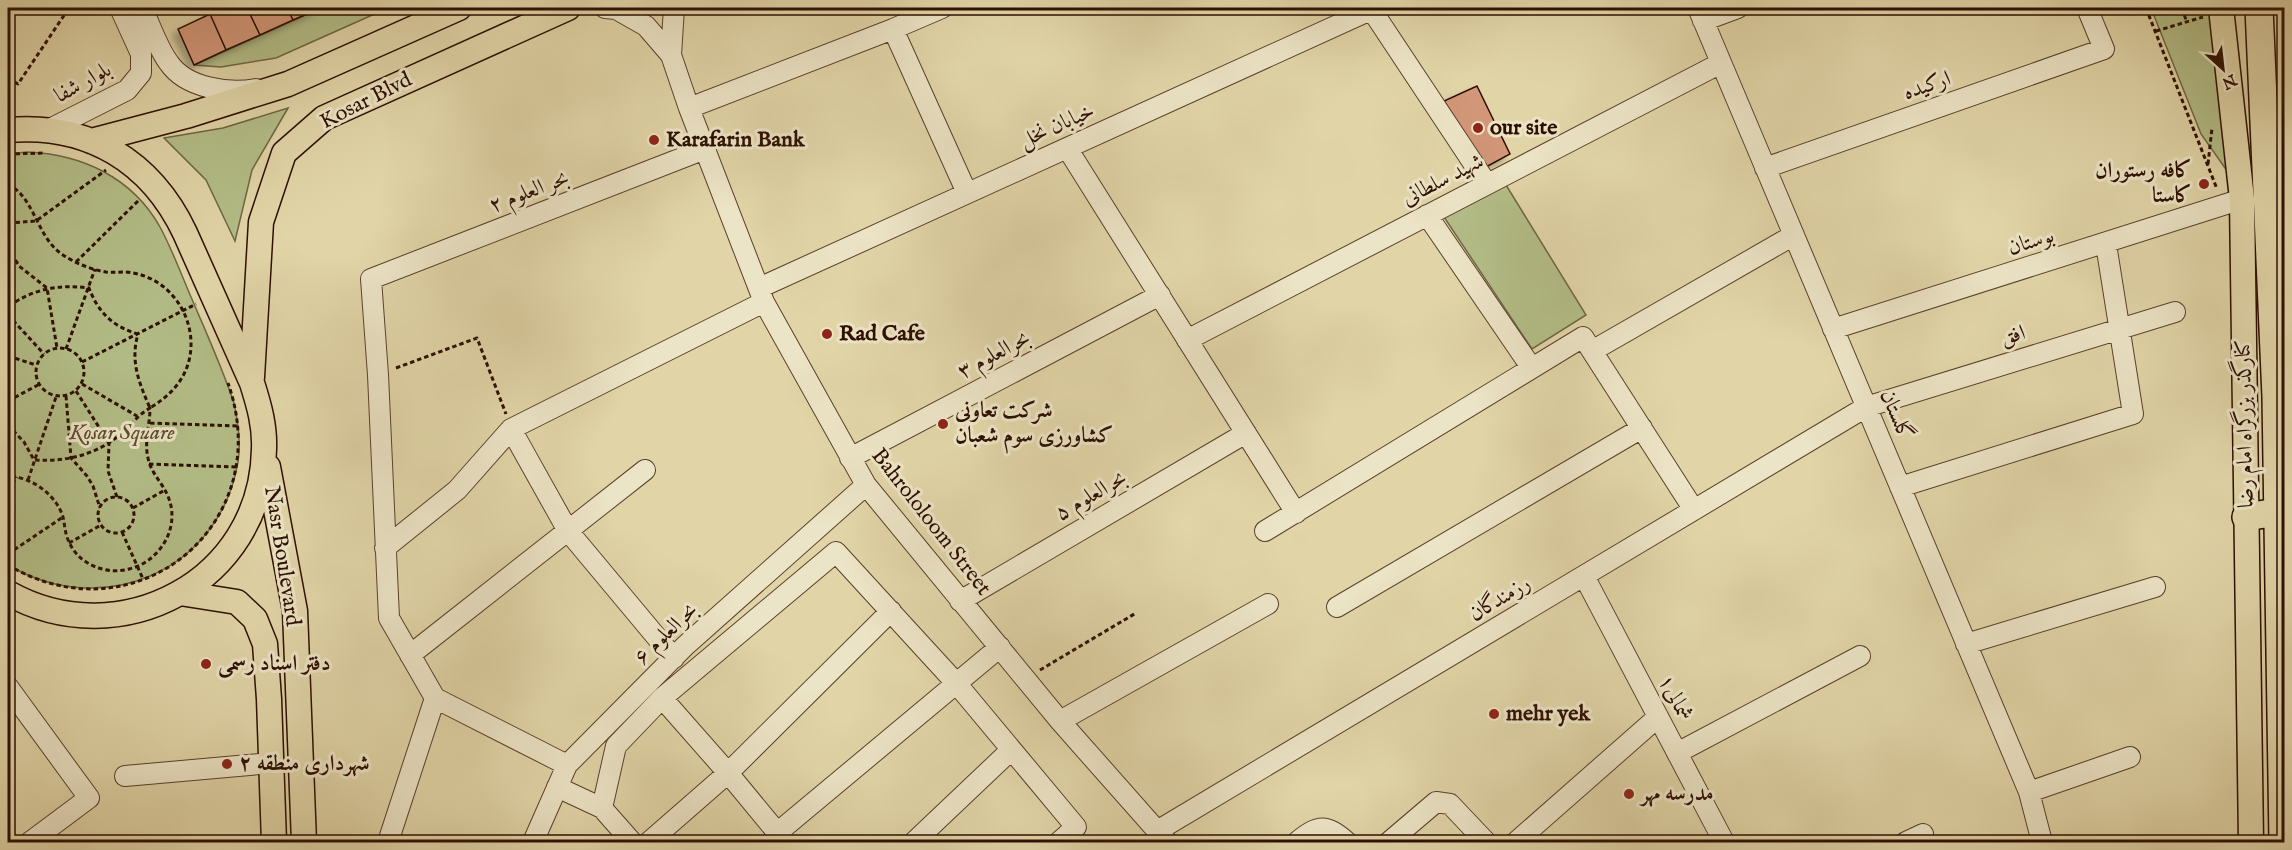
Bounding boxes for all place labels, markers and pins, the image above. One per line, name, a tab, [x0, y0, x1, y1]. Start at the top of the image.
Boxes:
place label: our site	[1490, 114, 1557, 142]
marker: our site	[1471, 121, 1485, 135]
place label: Karafarin Bank	[666, 126, 806, 154]
marker: Karafarin Bank	[647, 133, 661, 147]
place label: کافه رستوران کاستا	[2095, 157, 2192, 210]
marker: کافه رستوران کاستا	[2197, 177, 2211, 191]
place label: Rad Cafe	[839, 320, 925, 348]
marker: Rad Cafe	[820, 327, 834, 341]
place label: شرکت تعاونی کشاورزی سوم شعبان	[954, 397, 1113, 454]
marker: شرکت تعاونی کشاورزی سوم شعبان	[936, 417, 950, 431]
place label: دفتر اسناد رسمی	[218, 650, 331, 678]
marker: دفتر اسناد رسمی	[199, 657, 213, 671]
place label: mehr yek	[1506, 700, 1591, 728]
marker: mehr yek	[1487, 707, 1501, 721]
place label: شهرداری منطقه ۲	[239, 750, 370, 778]
marker: شهرداری منطقه ۲	[220, 757, 234, 771]
place label: مدرسه مهر	[1639, 780, 1713, 808]
marker: مدرسه مهر	[1622, 787, 1636, 801]

